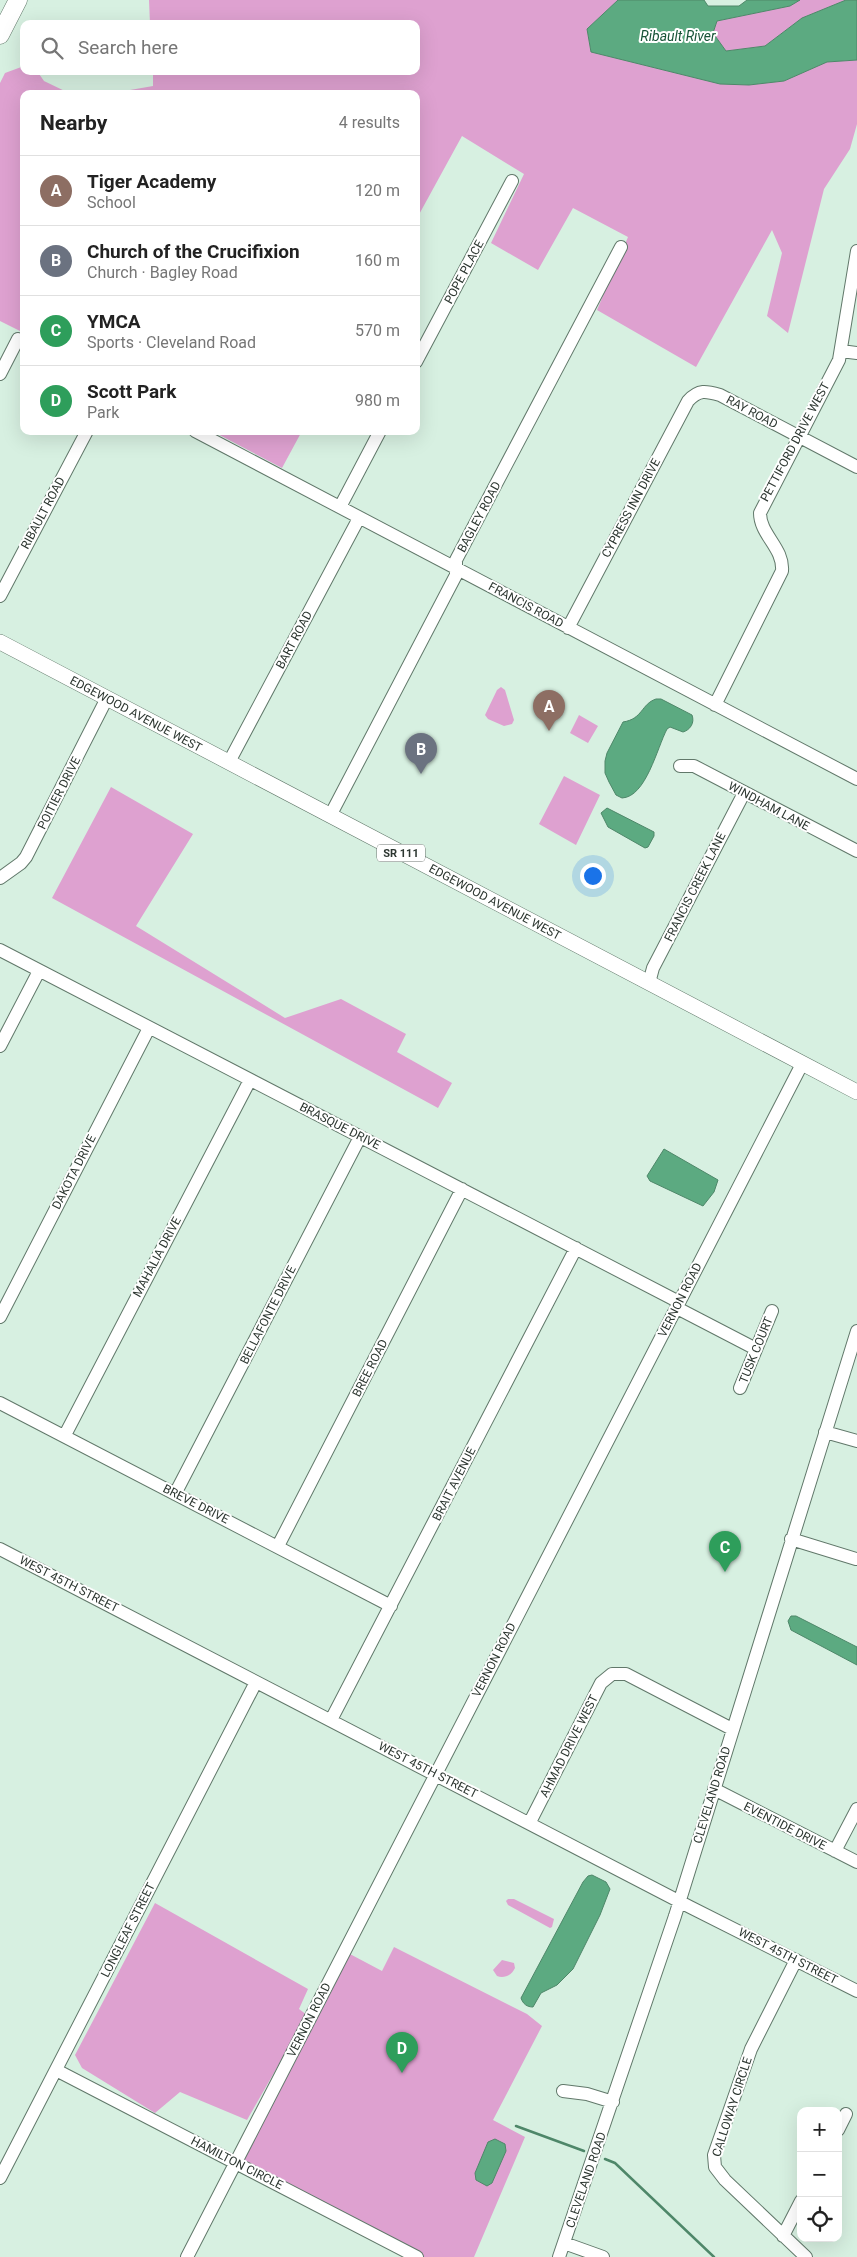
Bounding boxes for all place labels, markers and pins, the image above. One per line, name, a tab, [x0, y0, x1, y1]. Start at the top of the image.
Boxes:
pin: A	[533, 690, 565, 731]
pin: B	[405, 733, 437, 774]
pin: C	[709, 1531, 741, 1572]
pin: D	[386, 2032, 418, 2073]

